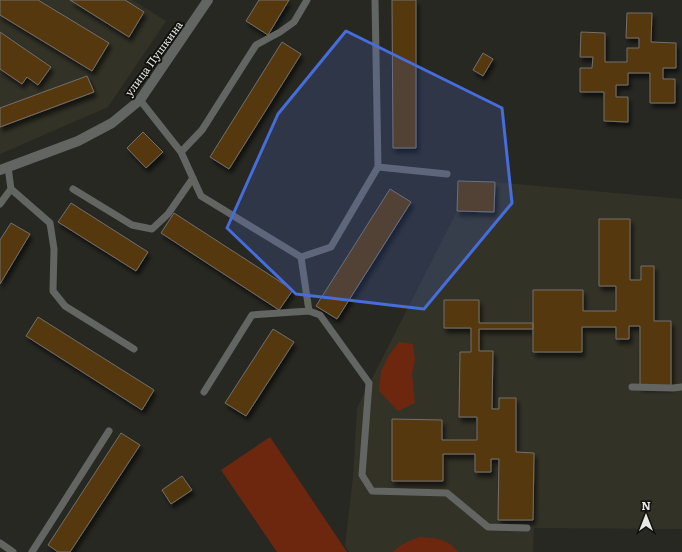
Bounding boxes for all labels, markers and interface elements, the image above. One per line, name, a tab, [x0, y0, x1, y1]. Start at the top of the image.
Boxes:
street label: улица Пушкина	[120, 17, 186, 99]
north arrow	[626, 496, 666, 536]
text: N	[641, 497, 651, 513]

